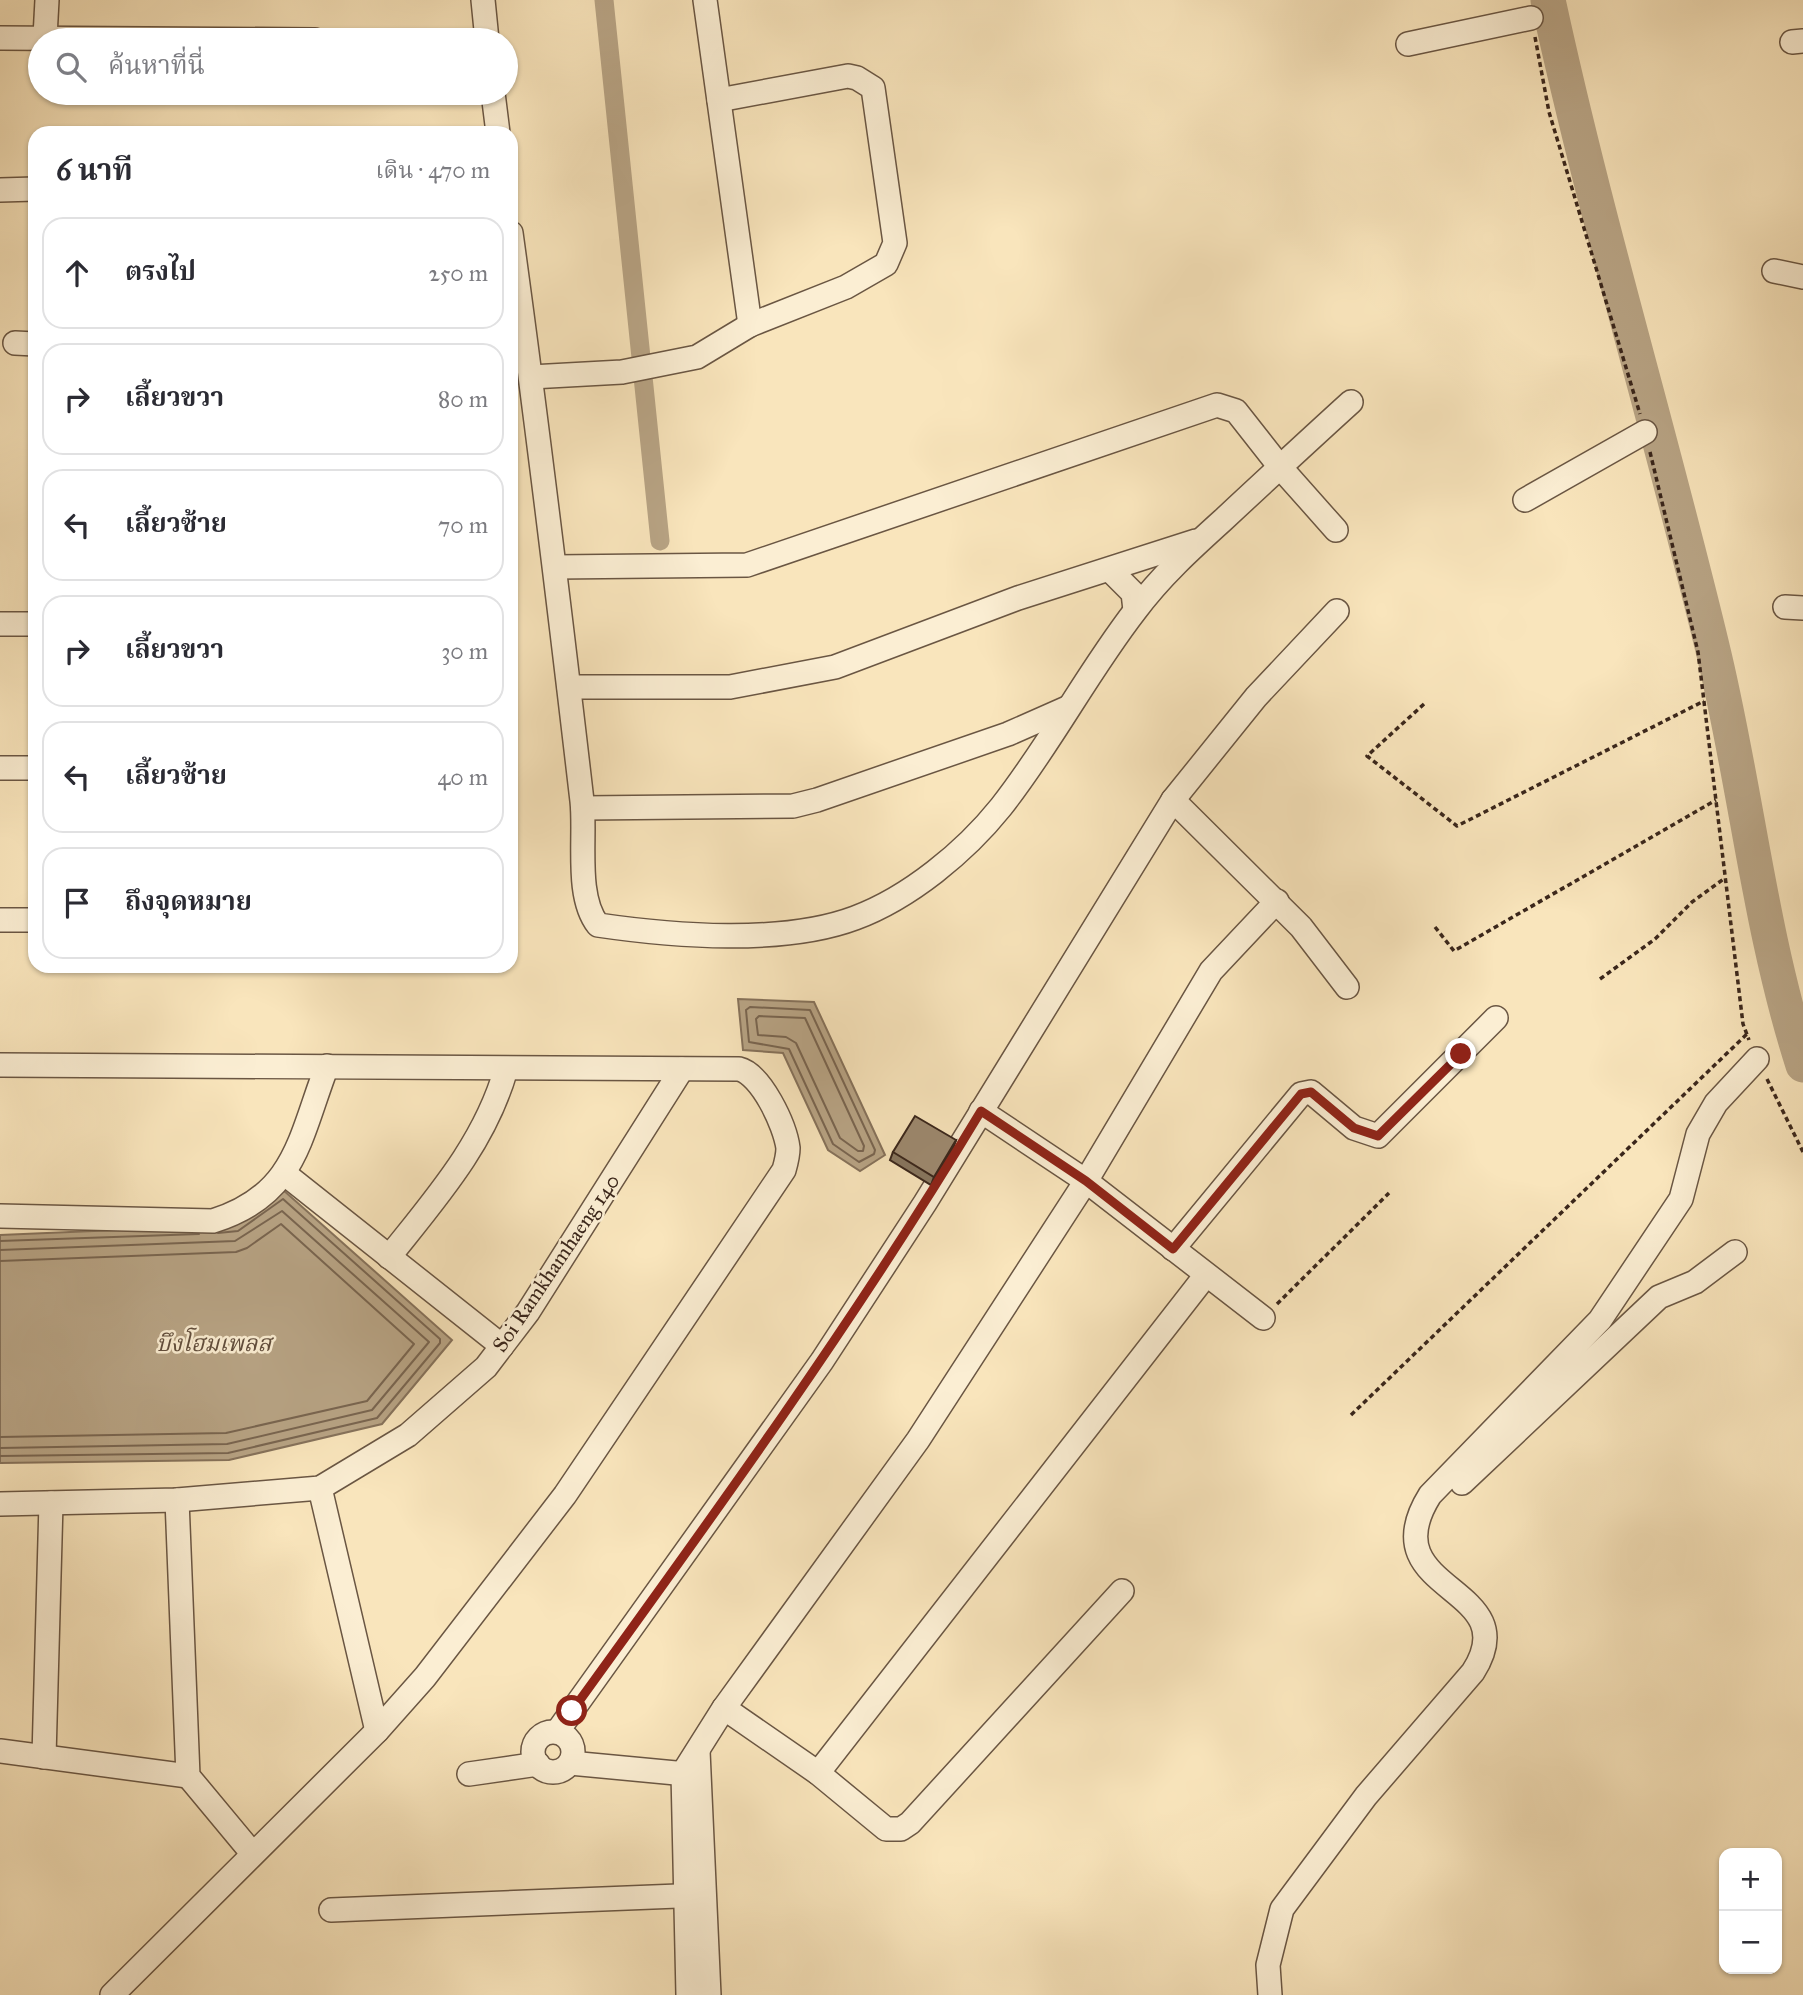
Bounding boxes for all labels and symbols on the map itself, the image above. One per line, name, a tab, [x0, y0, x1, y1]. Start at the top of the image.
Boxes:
route end	[1445, 1038, 1476, 1069]
street label: Soi Ramkhamhaeng 140	[487, 1169, 625, 1357]
water label: บึงโฮมเพลส	[156, 1327, 275, 1357]
route start	[556, 1695, 587, 1726]

